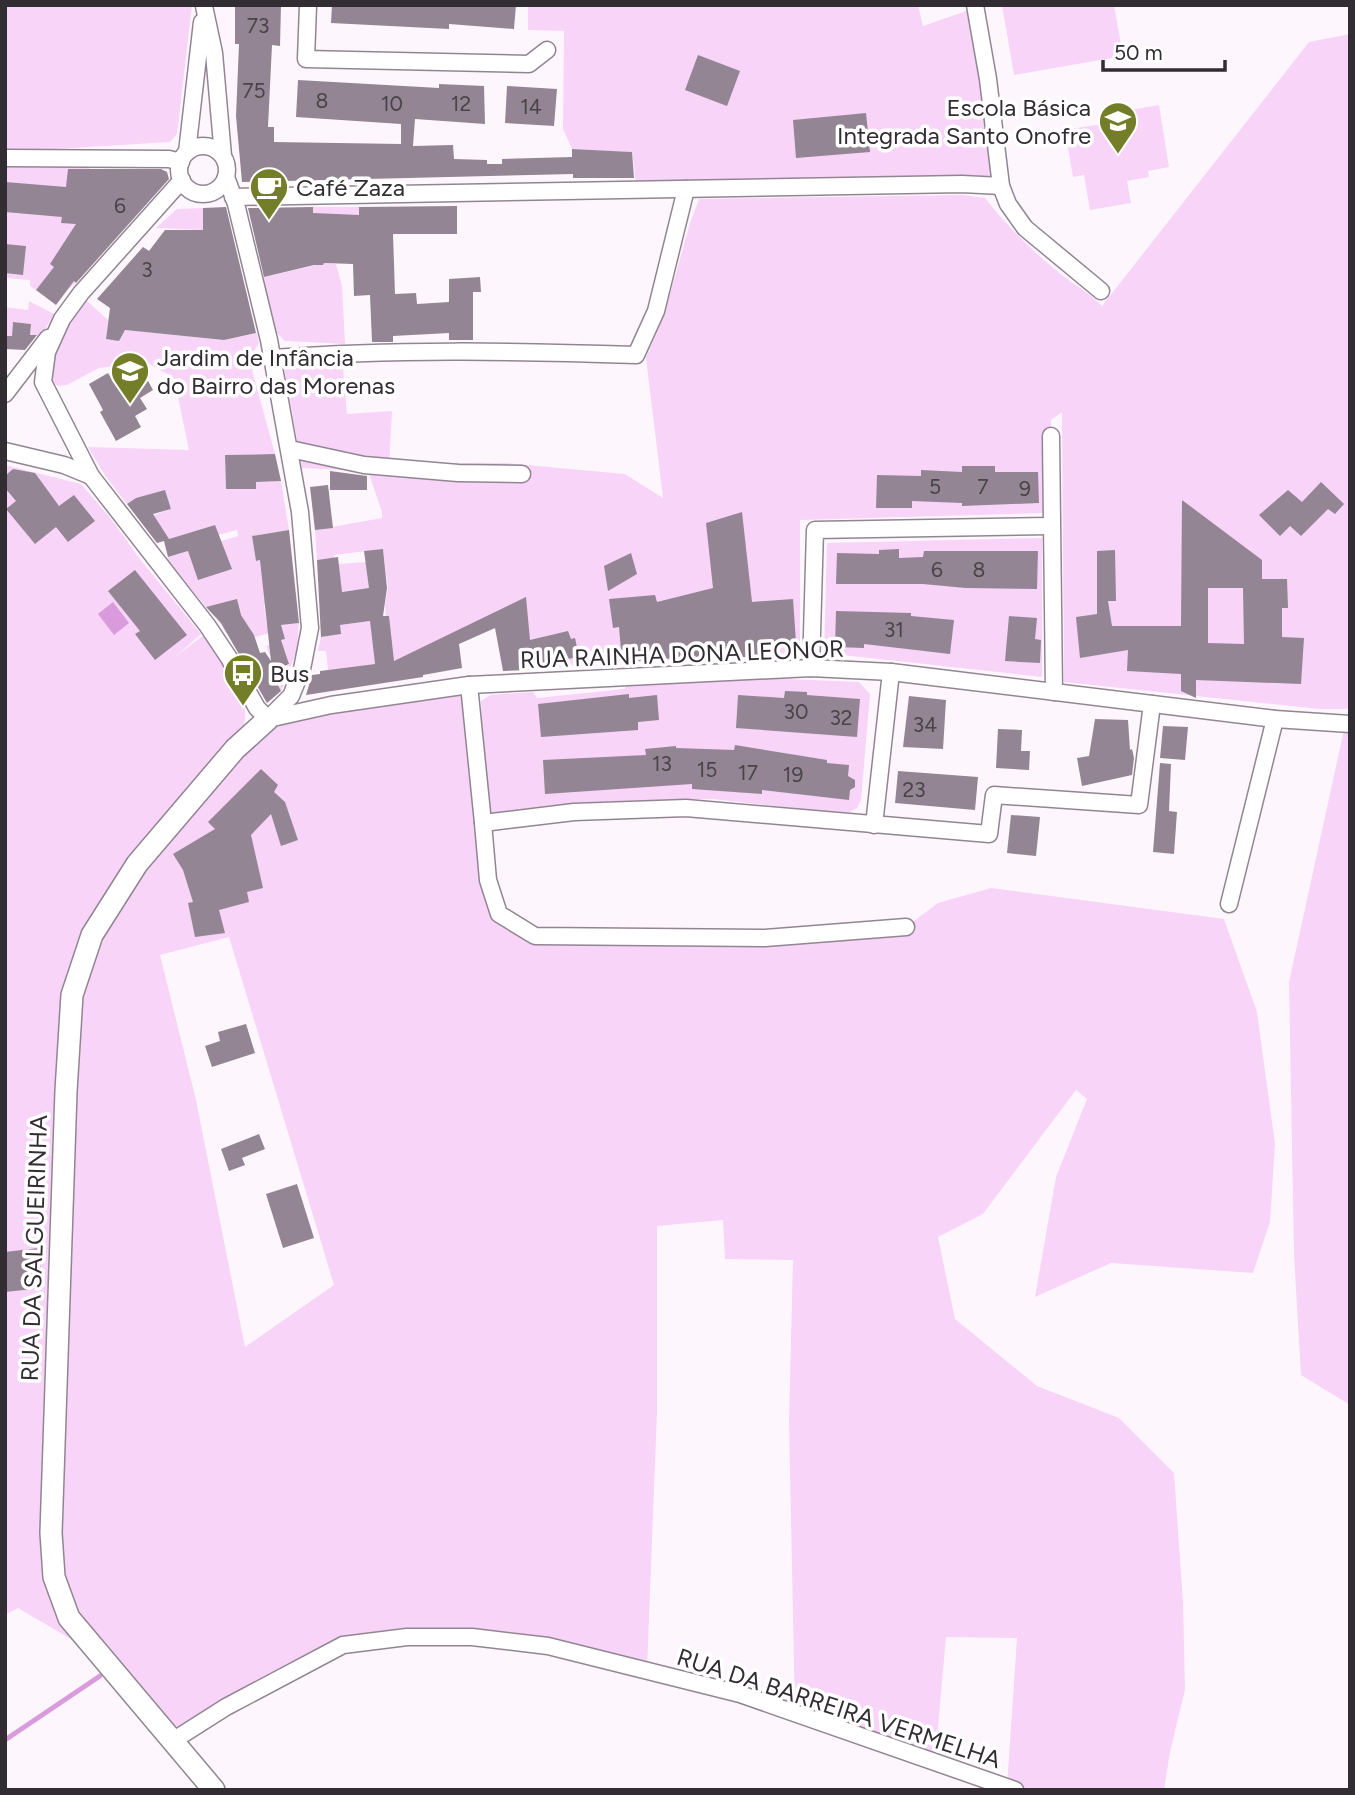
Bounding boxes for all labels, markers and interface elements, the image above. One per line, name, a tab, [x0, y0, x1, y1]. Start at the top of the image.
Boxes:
house number: 73	[247, 13, 269, 38]
scale bar	[1103, 28, 1226, 72]
text: 50 m	[1114, 40, 1163, 65]
house number: 75	[242, 78, 266, 103]
house number: 8	[316, 88, 328, 113]
house number: 10	[381, 91, 403, 116]
house number: 12	[451, 91, 471, 116]
place label: Escola Básica Integrada Santo Onofre	[837, 93, 1091, 150]
house number: 14	[520, 94, 542, 119]
school or university icon: Escola Básica Integrada Santo Onofre	[1097, 100, 1139, 155]
cafe icon: Café Zaza	[248, 166, 290, 221]
place label: Café Zaza	[296, 173, 405, 202]
house number: 6	[114, 193, 126, 218]
house number: 3	[141, 257, 153, 282]
place label: Jardim de Infância do Bairro das Morenas	[157, 343, 395, 400]
school or university icon: Jardim de Infância do Bairro das Morenas	[109, 350, 151, 405]
house number: 5	[929, 474, 941, 499]
house number: 7	[977, 474, 989, 499]
house number: 9	[1019, 476, 1031, 501]
house number: 6	[931, 557, 943, 582]
house number: 8	[973, 557, 985, 582]
house number: 31	[884, 617, 904, 642]
street label: RUA RAINHA DONA LEONOR	[519, 634, 845, 674]
bus stop icon: Bus	[222, 652, 264, 707]
place label: Bus	[270, 659, 309, 688]
house number: 30	[784, 699, 808, 724]
house number: 32	[829, 705, 853, 730]
house number: 34	[913, 712, 937, 737]
house number: 13	[652, 751, 672, 776]
house number: 15	[697, 757, 717, 782]
house number: 17	[738, 760, 758, 785]
house number: 19	[783, 762, 803, 787]
house number: 23	[902, 777, 926, 802]
street label: RUA DA SALGUEIRINHA	[15, 1114, 53, 1382]
street label: RUA DA BARREIRA VERMELHA	[673, 1642, 1005, 1774]

